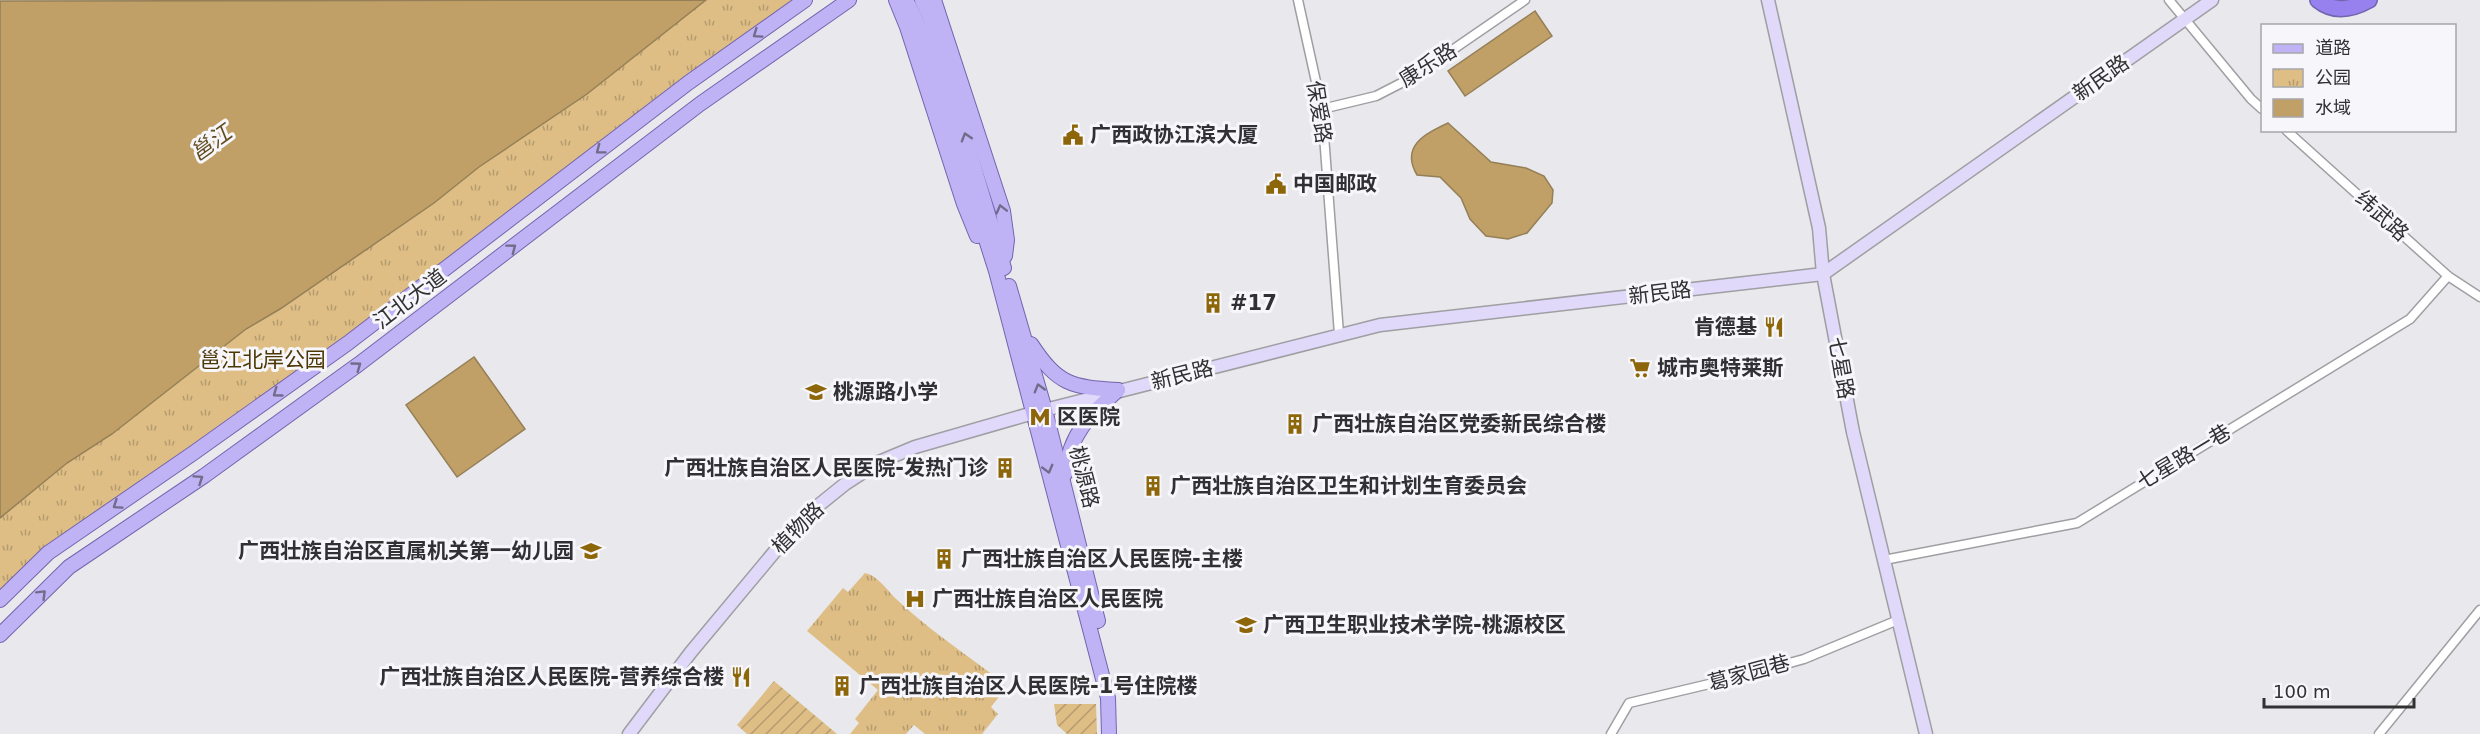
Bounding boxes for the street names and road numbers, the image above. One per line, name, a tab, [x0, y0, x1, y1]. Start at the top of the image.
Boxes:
street label: 康乐路	[1395, 38, 1461, 92]
street label: 新民路	[2068, 50, 2134, 106]
street label: 保爱路	[1302, 79, 1336, 145]
street label: 纬武路	[2351, 186, 2413, 246]
street label: 江北大道	[369, 264, 451, 334]
street label: 新民路	[1627, 277, 1693, 309]
street label: 七星路	[1824, 335, 1858, 401]
street label: 新民路	[1149, 356, 1215, 394]
street label: 七星路一巷	[2133, 420, 2235, 494]
street label: 桃源路	[1065, 444, 1103, 510]
street label: 植物路	[767, 497, 829, 559]
street label: 葛家园巷	[1705, 651, 1793, 695]

